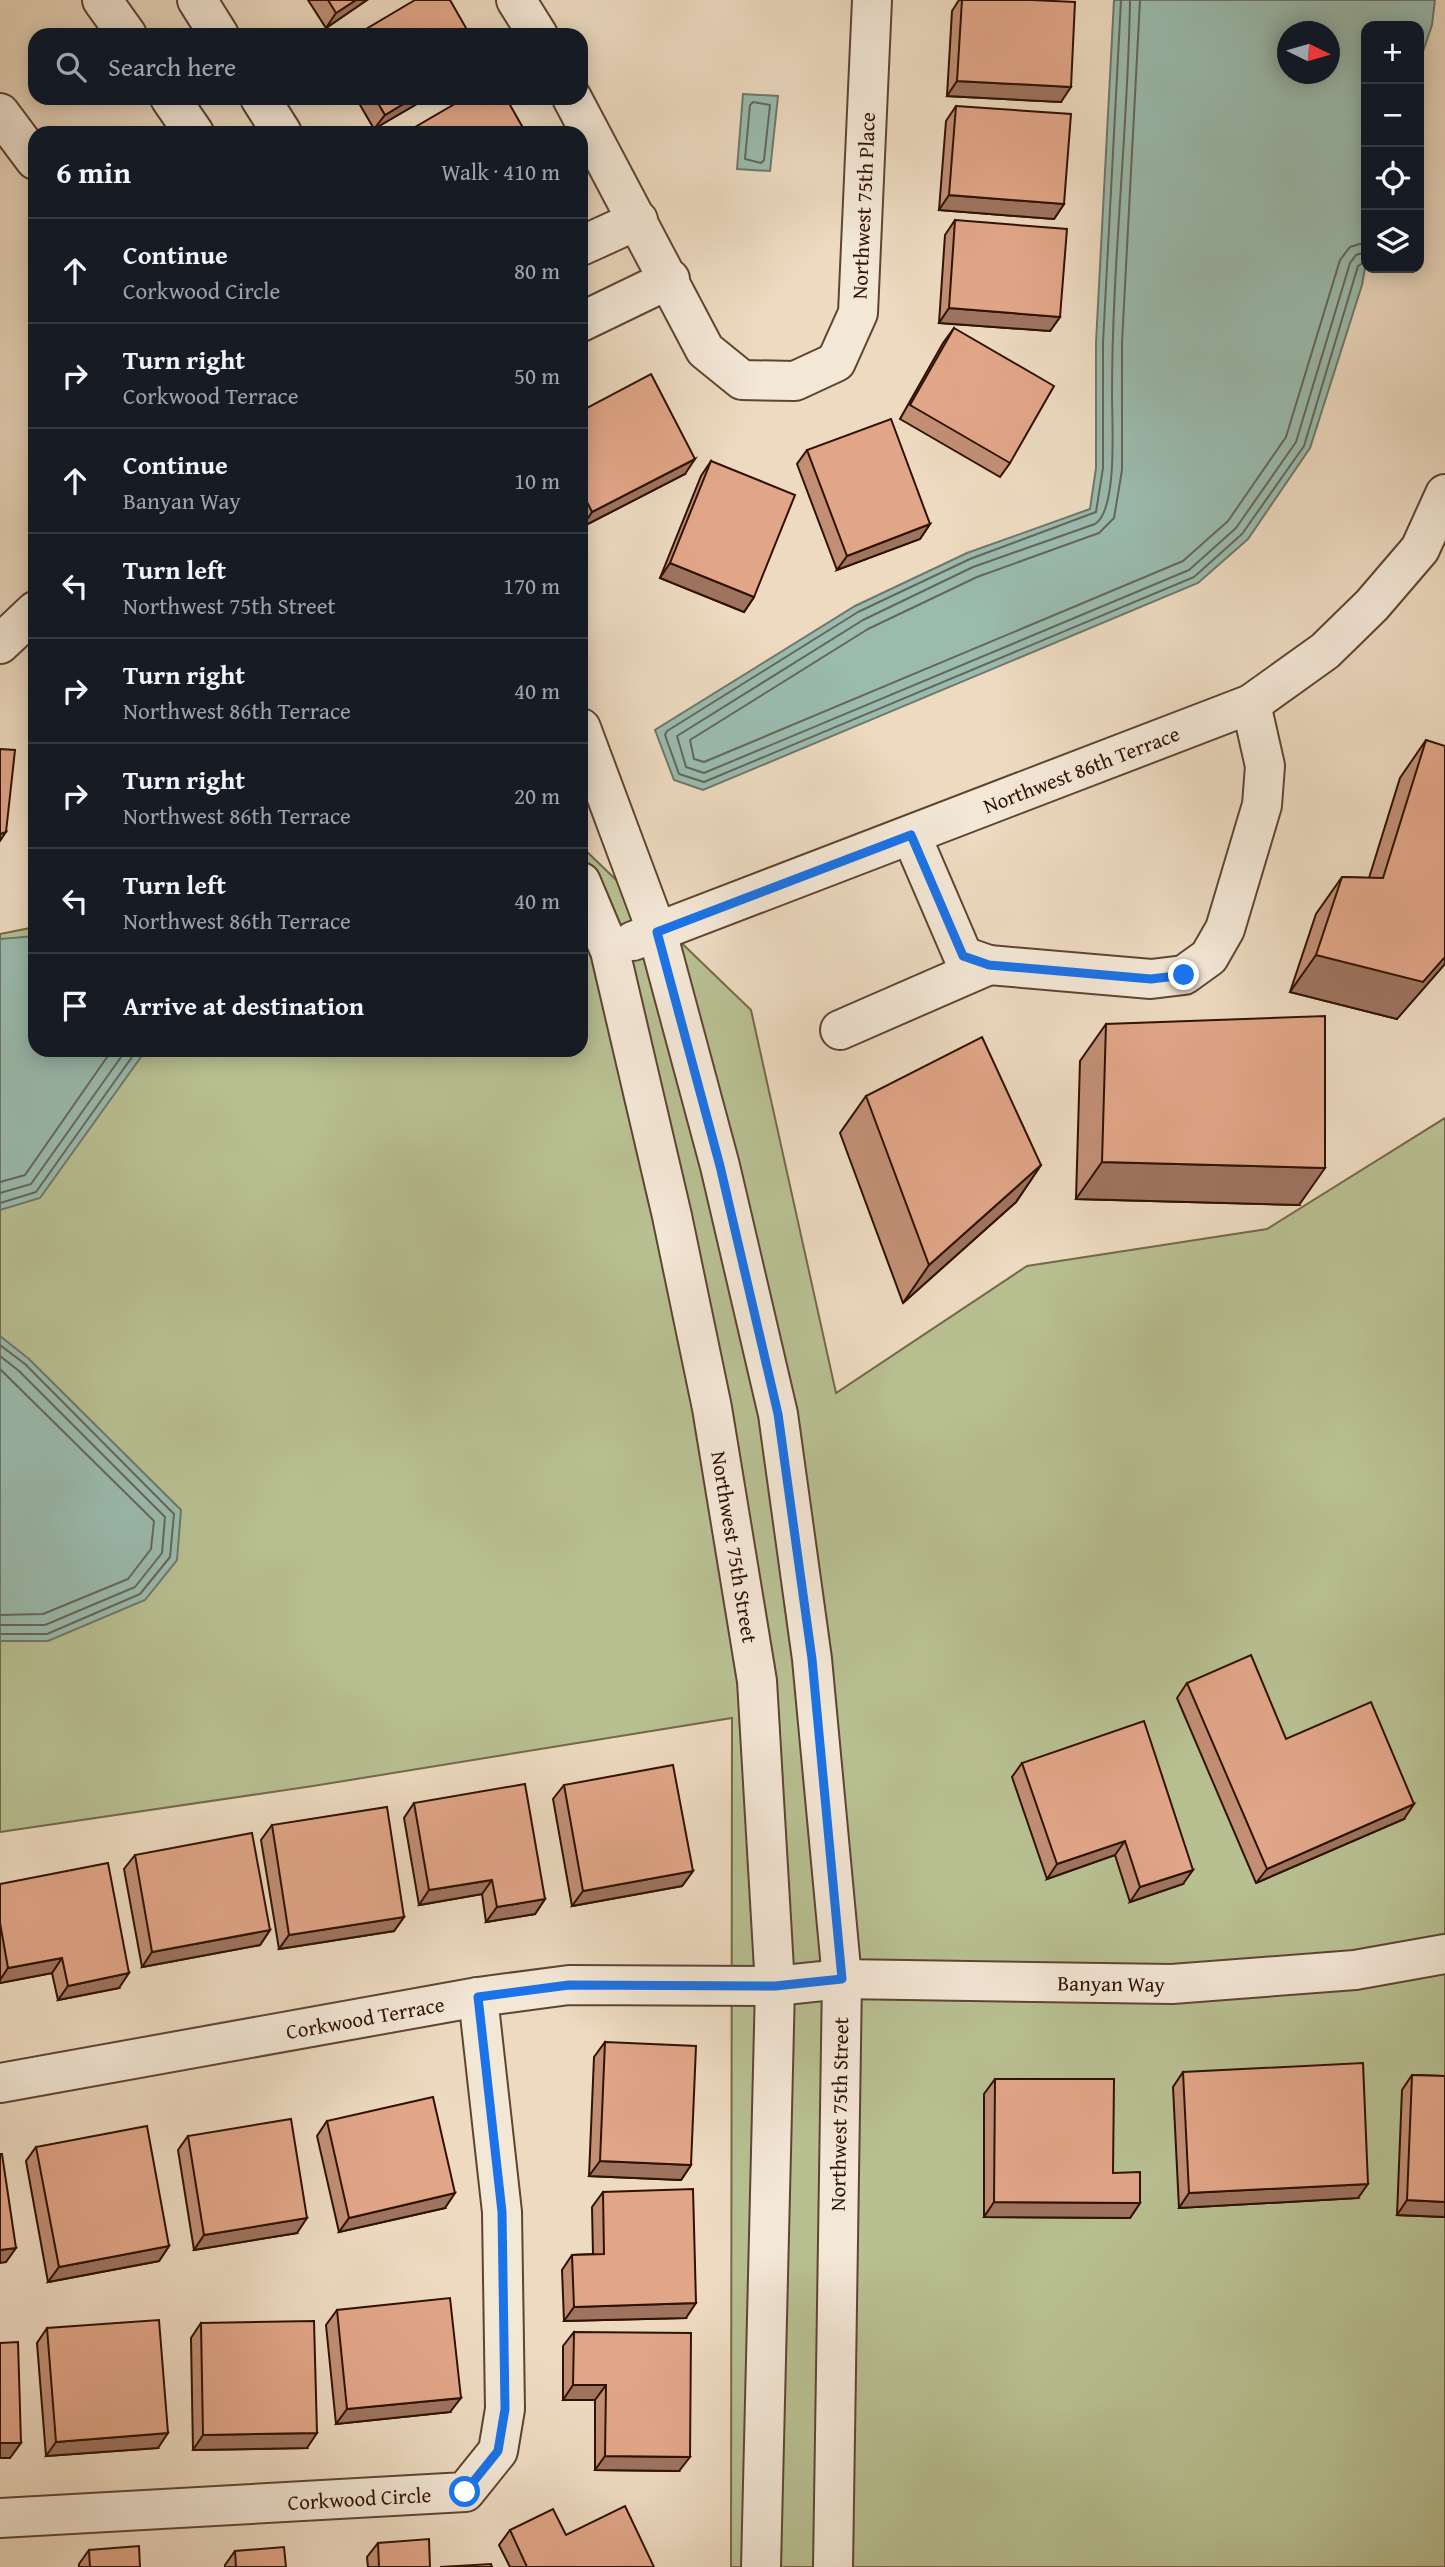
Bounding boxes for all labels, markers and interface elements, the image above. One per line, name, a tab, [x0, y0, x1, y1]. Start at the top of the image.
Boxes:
north arrow	[1277, 21, 1340, 84]
map controls	[1361, 21, 1424, 273]
button: +	[1361, 21, 1424, 84]
search box	[28, 28, 588, 105]
text: Search here	[108, 47, 236, 86]
icon: search	[52, 48, 90, 86]
button: −	[1361, 84, 1424, 147]
street label: Northwest 75th Place	[843, 111, 882, 300]
button: locate	[1361, 147, 1424, 210]
text: 6 min	[56, 150, 131, 194]
text: Walk · 410 m	[441, 155, 560, 188]
button: layers	[1361, 210, 1424, 273]
text: Continue	[123, 235, 228, 274]
icon: ahead	[56, 252, 94, 290]
text: 80 m	[514, 254, 560, 287]
text: Corkwood Circle	[123, 274, 280, 307]
text: Turn right	[123, 340, 245, 379]
icon: right	[56, 357, 94, 395]
text: 50 m	[514, 359, 560, 392]
text: Corkwood Terrace	[123, 379, 299, 412]
text: Continue	[123, 445, 228, 484]
icon: ahead	[56, 462, 94, 500]
text: 10 m	[514, 464, 560, 497]
text: Banyan Way	[123, 484, 241, 517]
text: Turn left	[123, 550, 226, 589]
icon: left	[56, 567, 94, 605]
text: 170 m	[503, 569, 560, 602]
text: Northwest 75th Street	[123, 589, 336, 622]
text: Turn right	[123, 655, 245, 694]
icon: right	[56, 672, 94, 710]
text: 40 m	[514, 674, 560, 707]
text: Northwest 86th Terrace	[123, 694, 351, 727]
street label: Northwest 86th Terrace	[978, 717, 1184, 821]
text: Turn right	[123, 760, 245, 799]
icon: right	[56, 777, 94, 815]
text: 20 m	[514, 779, 560, 812]
text: Northwest 86th Terrace	[123, 799, 351, 832]
text: Turn left	[123, 865, 226, 904]
icon: left	[56, 882, 94, 920]
text: 40 m	[514, 884, 560, 917]
text: Northwest 86th Terrace	[123, 904, 351, 937]
route end	[1168, 959, 1199, 990]
text: Arrive at destination	[123, 986, 364, 1025]
icon: arrive	[56, 987, 94, 1025]
street label: Northwest 75th Street	[704, 1449, 766, 1646]
street label: Banyan Way	[1057, 1967, 1166, 1999]
street label: Corkwood Terrace	[283, 1988, 447, 2047]
street label: Northwest 75th Street	[822, 2016, 856, 2211]
route start	[449, 2476, 480, 2507]
street label: Corkwood Circle	[287, 2478, 432, 2517]

